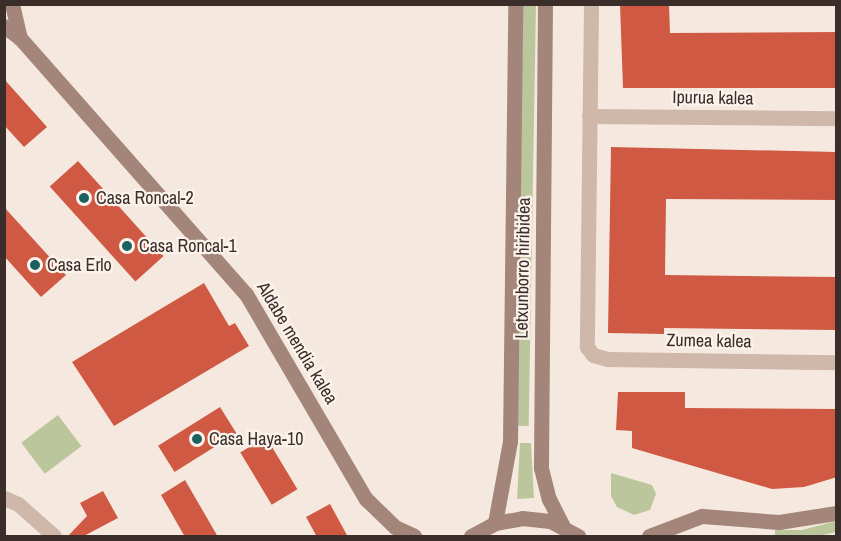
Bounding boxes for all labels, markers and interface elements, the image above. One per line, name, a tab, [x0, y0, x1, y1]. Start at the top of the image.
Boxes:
street label: Ipurua kalea	[672, 86, 754, 110]
place label: Casa Roncal-2	[96, 187, 194, 209]
marker: Casa Roncal-2	[77, 191, 91, 205]
street label: Letxunborro hiribidea	[511, 197, 535, 339]
place label: Casa Roncal-1	[139, 235, 237, 257]
marker: Casa Roncal-1	[120, 239, 134, 253]
place label: Casa Erlo	[47, 254, 112, 276]
marker: Casa Erlo	[28, 258, 42, 272]
street label: Aldabe mendia kalea	[252, 278, 342, 408]
street label: Zumea kalea	[666, 329, 752, 353]
place label: Casa Haya-10	[209, 428, 303, 450]
marker: Casa Haya-10	[190, 432, 204, 446]

